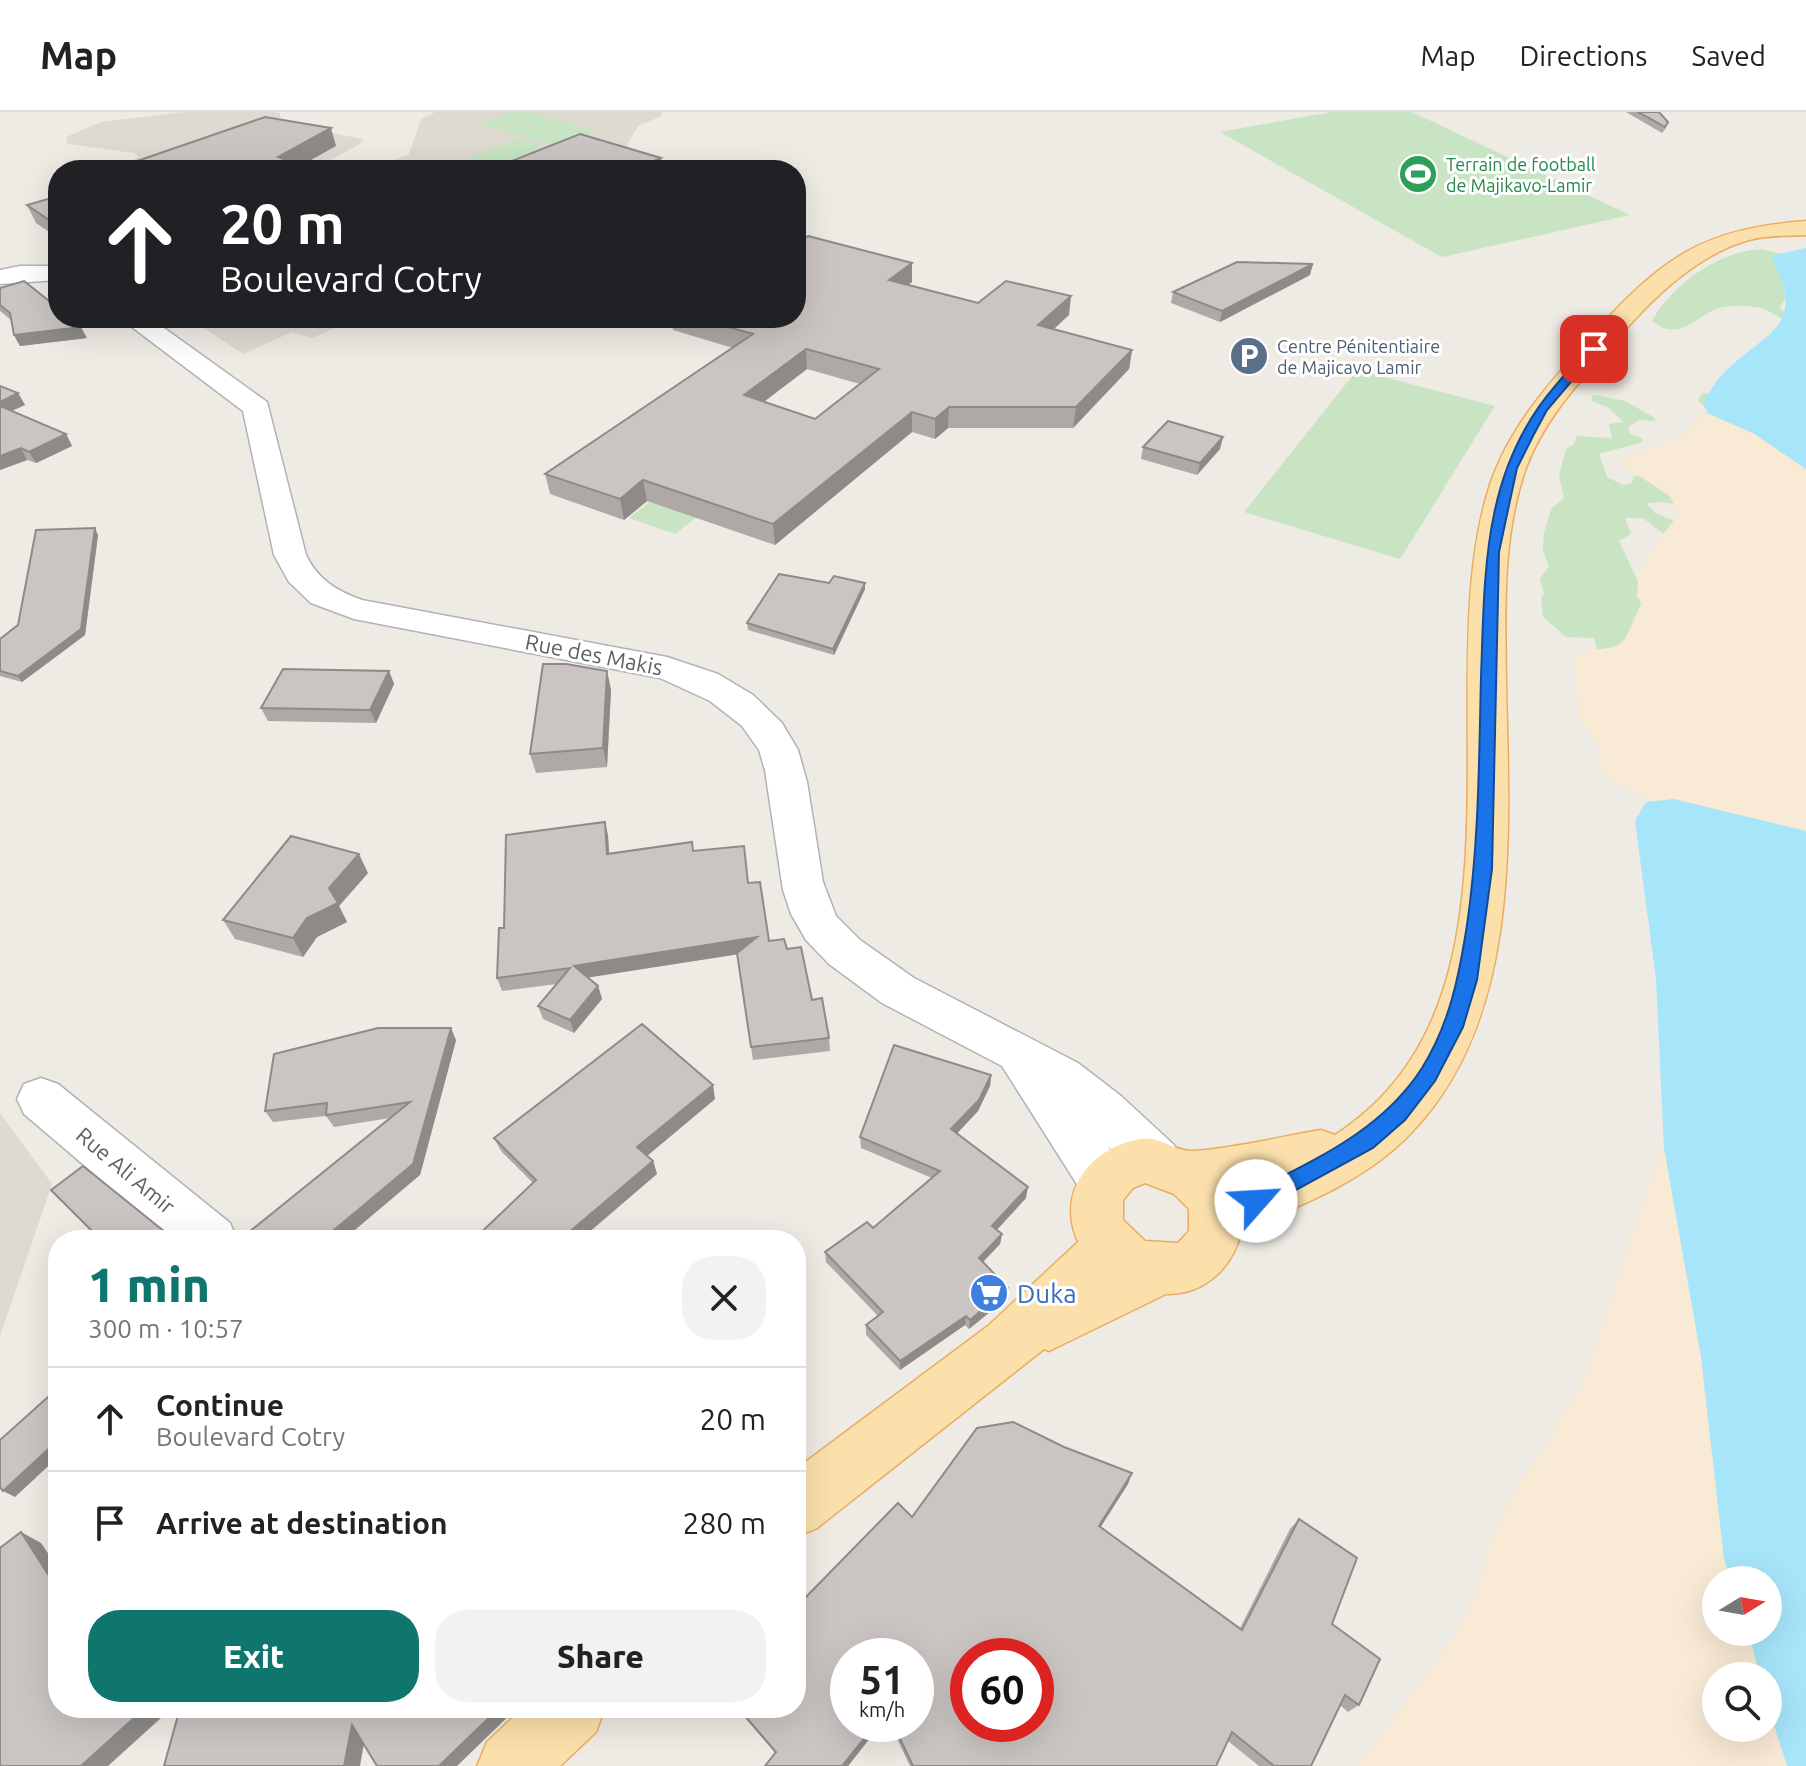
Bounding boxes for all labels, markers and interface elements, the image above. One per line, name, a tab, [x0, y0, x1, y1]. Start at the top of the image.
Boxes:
text: Map	[40, 34, 117, 76]
text: Map	[1420, 40, 1476, 71]
text: Directions	[1520, 40, 1647, 71]
text: Saved	[1691, 40, 1766, 71]
sports icon: Terrain de football de Majikavo-Lamir	[1397, 153, 1439, 195]
place label: Terrain de football de Majikavo-Lamir	[1446, 154, 1596, 195]
icon: ahead	[88, 192, 192, 296]
text: 20 m	[220, 192, 345, 255]
text: Boulevard Cotry	[220, 258, 482, 299]
pin	[1560, 315, 1628, 383]
icon: arrive	[1572, 327, 1616, 371]
parking icon: Centre Pénitentiaire de Majicavo Lamir	[1228, 335, 1270, 377]
place label: Centre Pénitentiaire de Majicavo Lamir	[1277, 336, 1440, 377]
street label: Rue des Makis	[523, 628, 665, 680]
street label: Rue Ali Amir	[72, 1122, 181, 1219]
position arrow	[1214, 1159, 1298, 1243]
button: close	[682, 1256, 766, 1340]
text: 1 min	[88, 1257, 210, 1311]
supermarket icon: Duka	[968, 1272, 1010, 1314]
place label: Duka	[1017, 1279, 1077, 1308]
text: 300 m · 10:57	[88, 1314, 244, 1343]
text: Continue	[156, 1388, 284, 1422]
icon: ahead	[88, 1397, 132, 1441]
text: 20 m	[699, 1402, 766, 1436]
text: Boulevard Cotry	[156, 1422, 345, 1451]
icon: arrive	[88, 1501, 132, 1545]
text: Arrive at destination	[156, 1506, 448, 1540]
text: 280 m	[682, 1506, 766, 1540]
north arrow	[1702, 1566, 1782, 1646]
map controls	[1702, 1566, 1782, 1742]
button: Exit	[88, 1610, 419, 1702]
button: Share	[435, 1610, 766, 1702]
speed limit sign: 60	[950, 1638, 1054, 1742]
text: 51	[859, 1657, 905, 1702]
button: search	[1702, 1662, 1782, 1742]
text: km/h	[859, 1698, 905, 1721]

